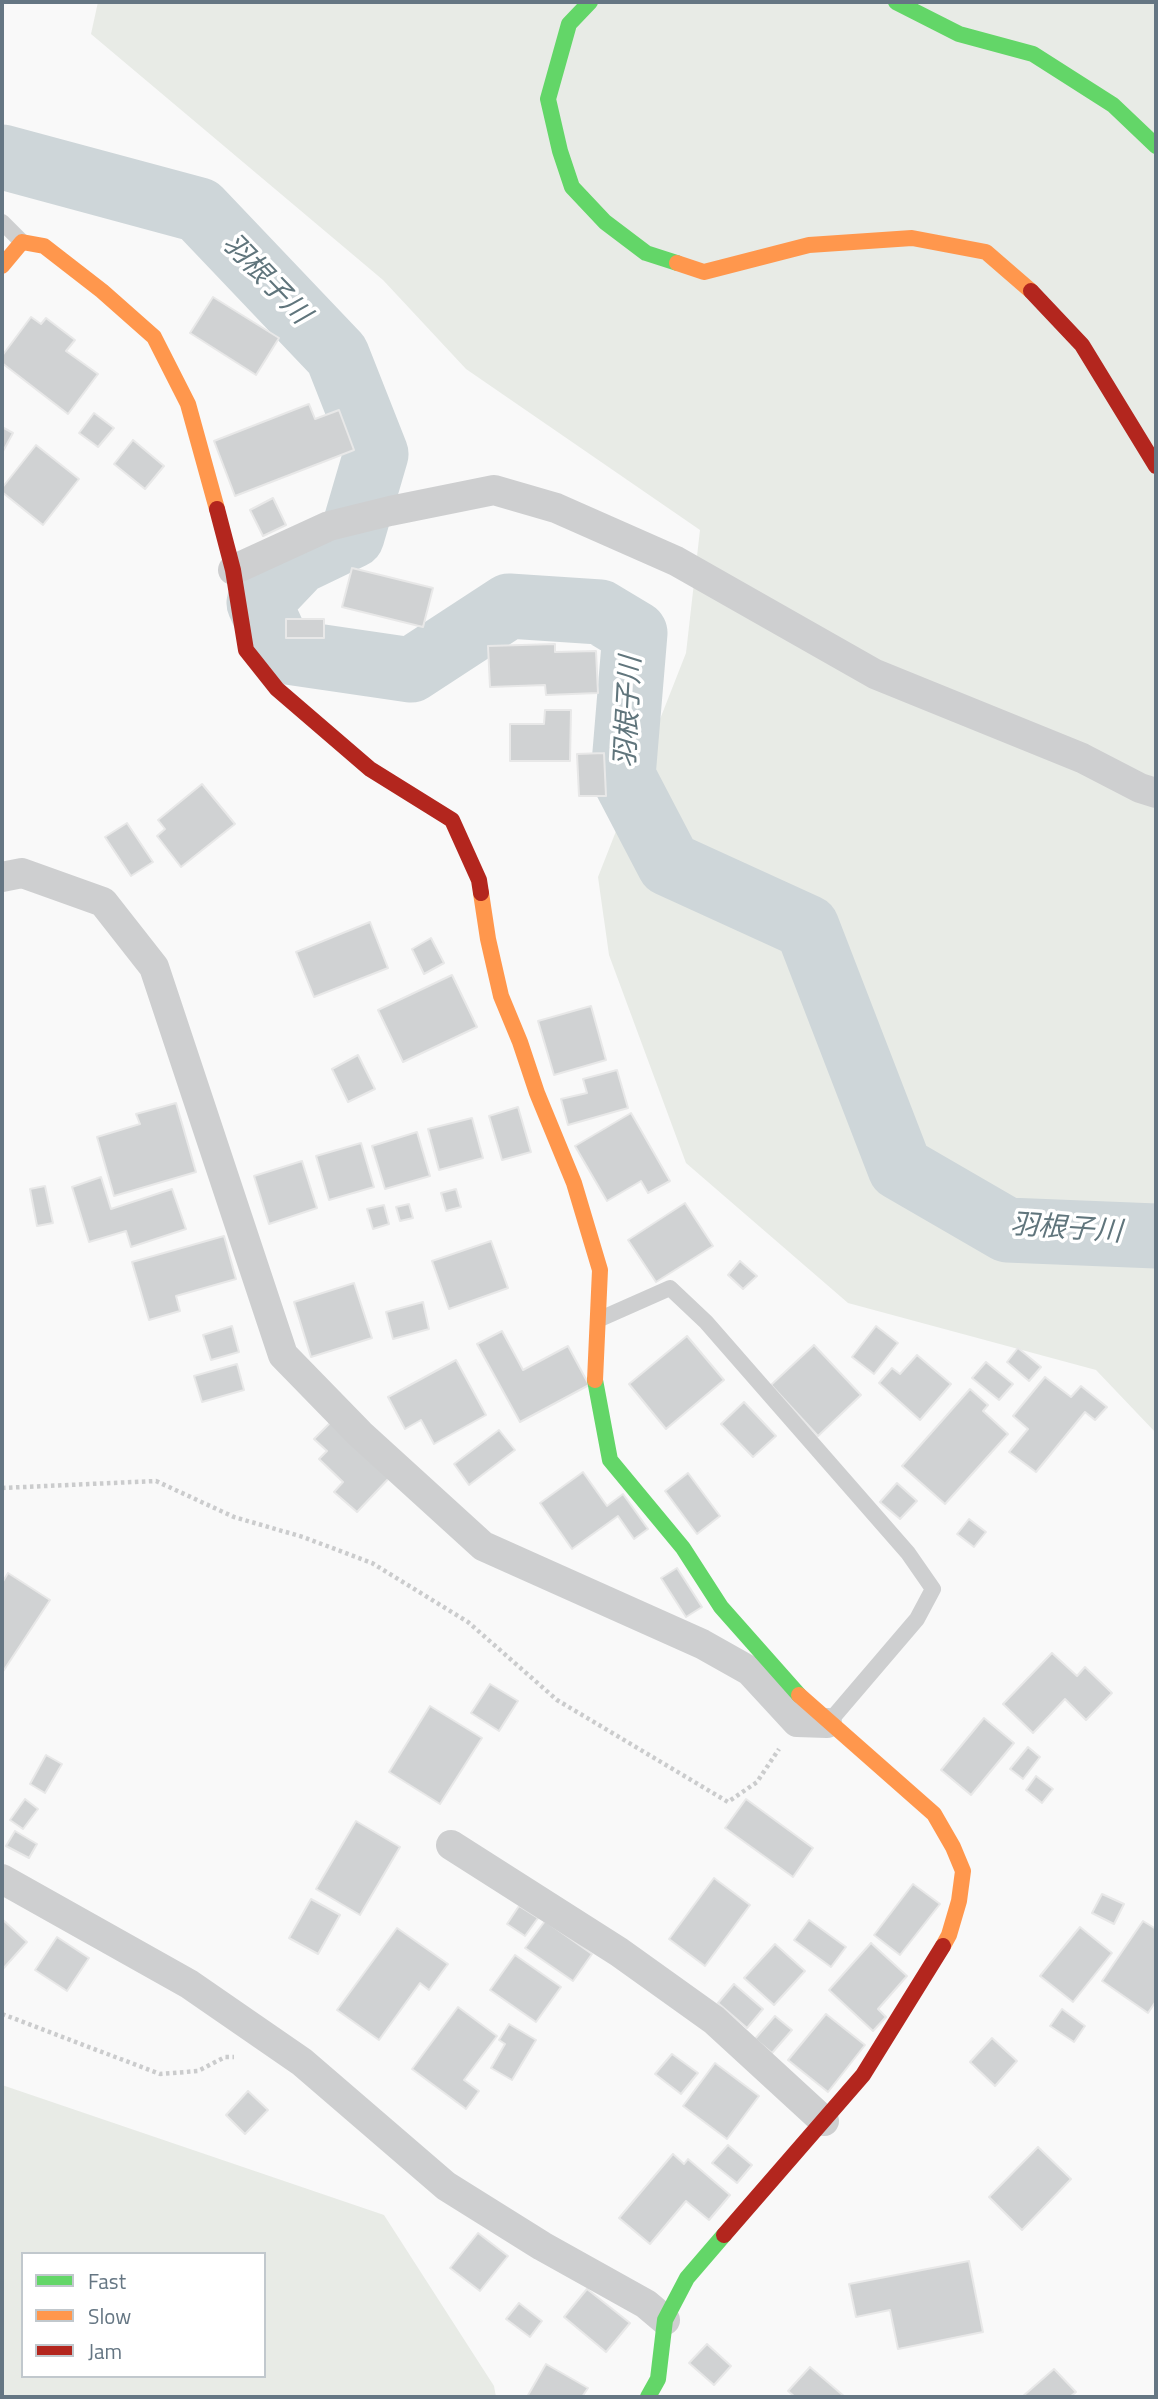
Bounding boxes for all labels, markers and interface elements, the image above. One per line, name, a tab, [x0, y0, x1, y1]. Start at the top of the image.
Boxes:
water label: 羽根子川	[214, 228, 316, 332]
water label: 羽根子川	[610, 655, 650, 769]
water label: 羽根子川	[1009, 1209, 1123, 1251]
legend	[21, 2252, 266, 2378]
text: Fast	[88, 2265, 126, 2297]
text: Slow	[88, 2300, 131, 2332]
text: Jam	[88, 2335, 122, 2367]

